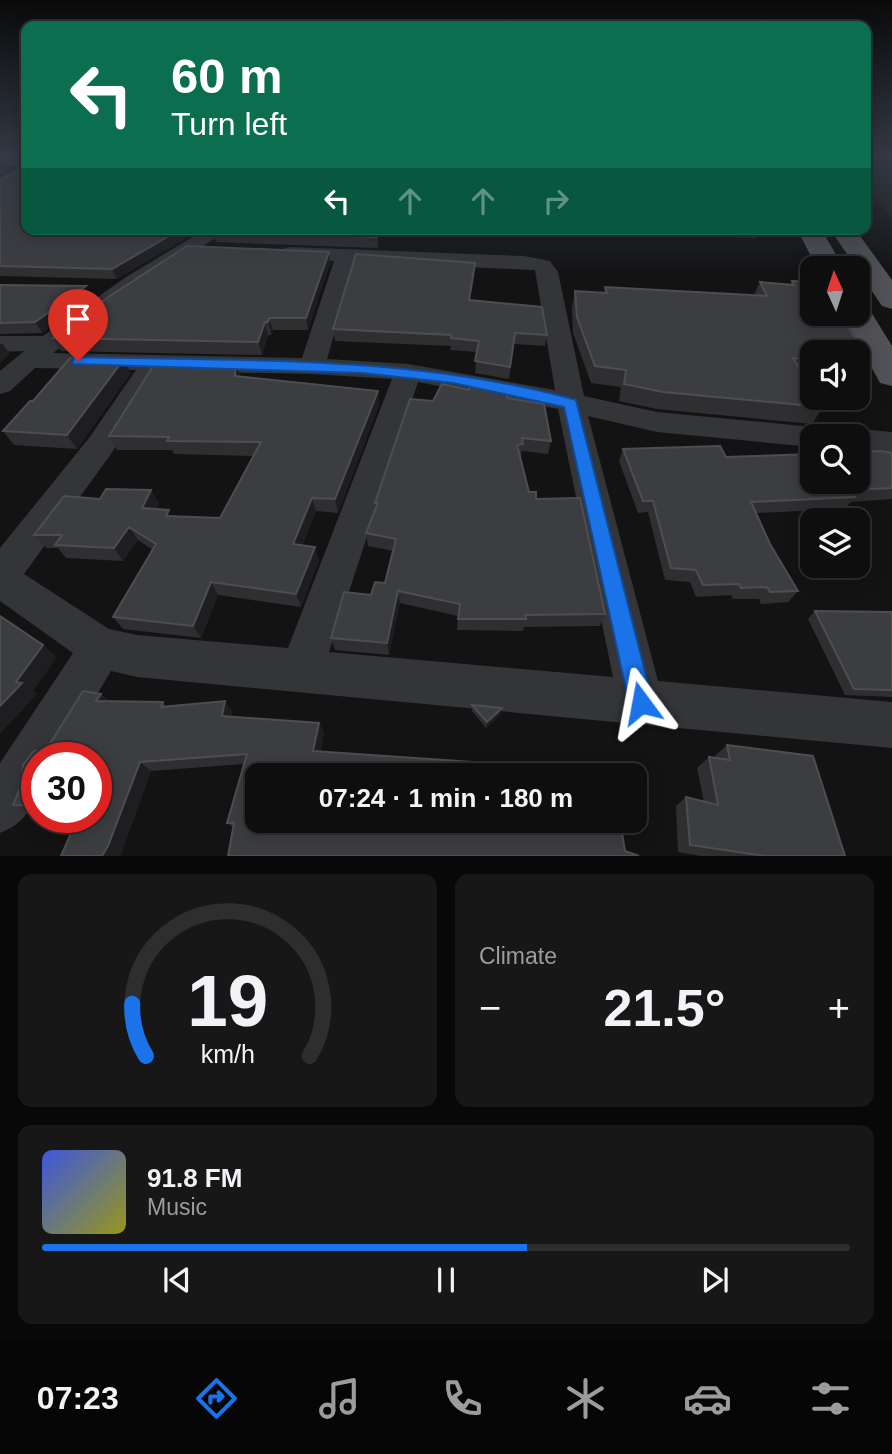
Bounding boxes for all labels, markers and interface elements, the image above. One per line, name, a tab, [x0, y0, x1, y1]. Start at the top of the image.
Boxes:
icon: left	[56, 49, 147, 140]
text: 60 m	[171, 49, 283, 103]
text: Turn left	[171, 106, 287, 142]
icon: left	[318, 182, 356, 220]
icon: ahead	[391, 182, 429, 220]
icon: ahead	[464, 182, 502, 220]
icon: right	[537, 182, 575, 220]
north arrow	[800, 256, 870, 326]
map controls	[800, 256, 870, 578]
pin	[48, 289, 108, 361]
icon: arrive	[59, 300, 97, 338]
button: sound	[800, 340, 870, 410]
button: search	[800, 424, 870, 494]
button: layers	[800, 508, 870, 578]
position arrow	[604, 666, 678, 740]
speed limit sign: 30	[21, 742, 112, 833]
text: 07:24 · 1 min · 180 m	[319, 783, 573, 813]
text: Climate	[479, 943, 557, 969]
text: 19	[187, 961, 268, 1042]
text: 21.5°	[603, 979, 726, 1037]
text: −	[479, 987, 501, 1029]
text: +	[828, 987, 850, 1029]
text: km/h	[200, 1040, 255, 1068]
text: 91.8 FM	[147, 1163, 242, 1193]
text: Music	[147, 1194, 207, 1220]
icon: previous	[158, 1261, 196, 1299]
icon: pause	[427, 1261, 465, 1299]
icon: next	[696, 1261, 734, 1299]
icon: directions	[192, 1374, 241, 1423]
icon: music	[315, 1374, 364, 1423]
icon: phone	[438, 1374, 487, 1423]
icon: climate	[561, 1374, 610, 1423]
icon: car	[683, 1374, 732, 1423]
icon: filters	[806, 1374, 855, 1423]
text: 07:23	[37, 1380, 119, 1416]

